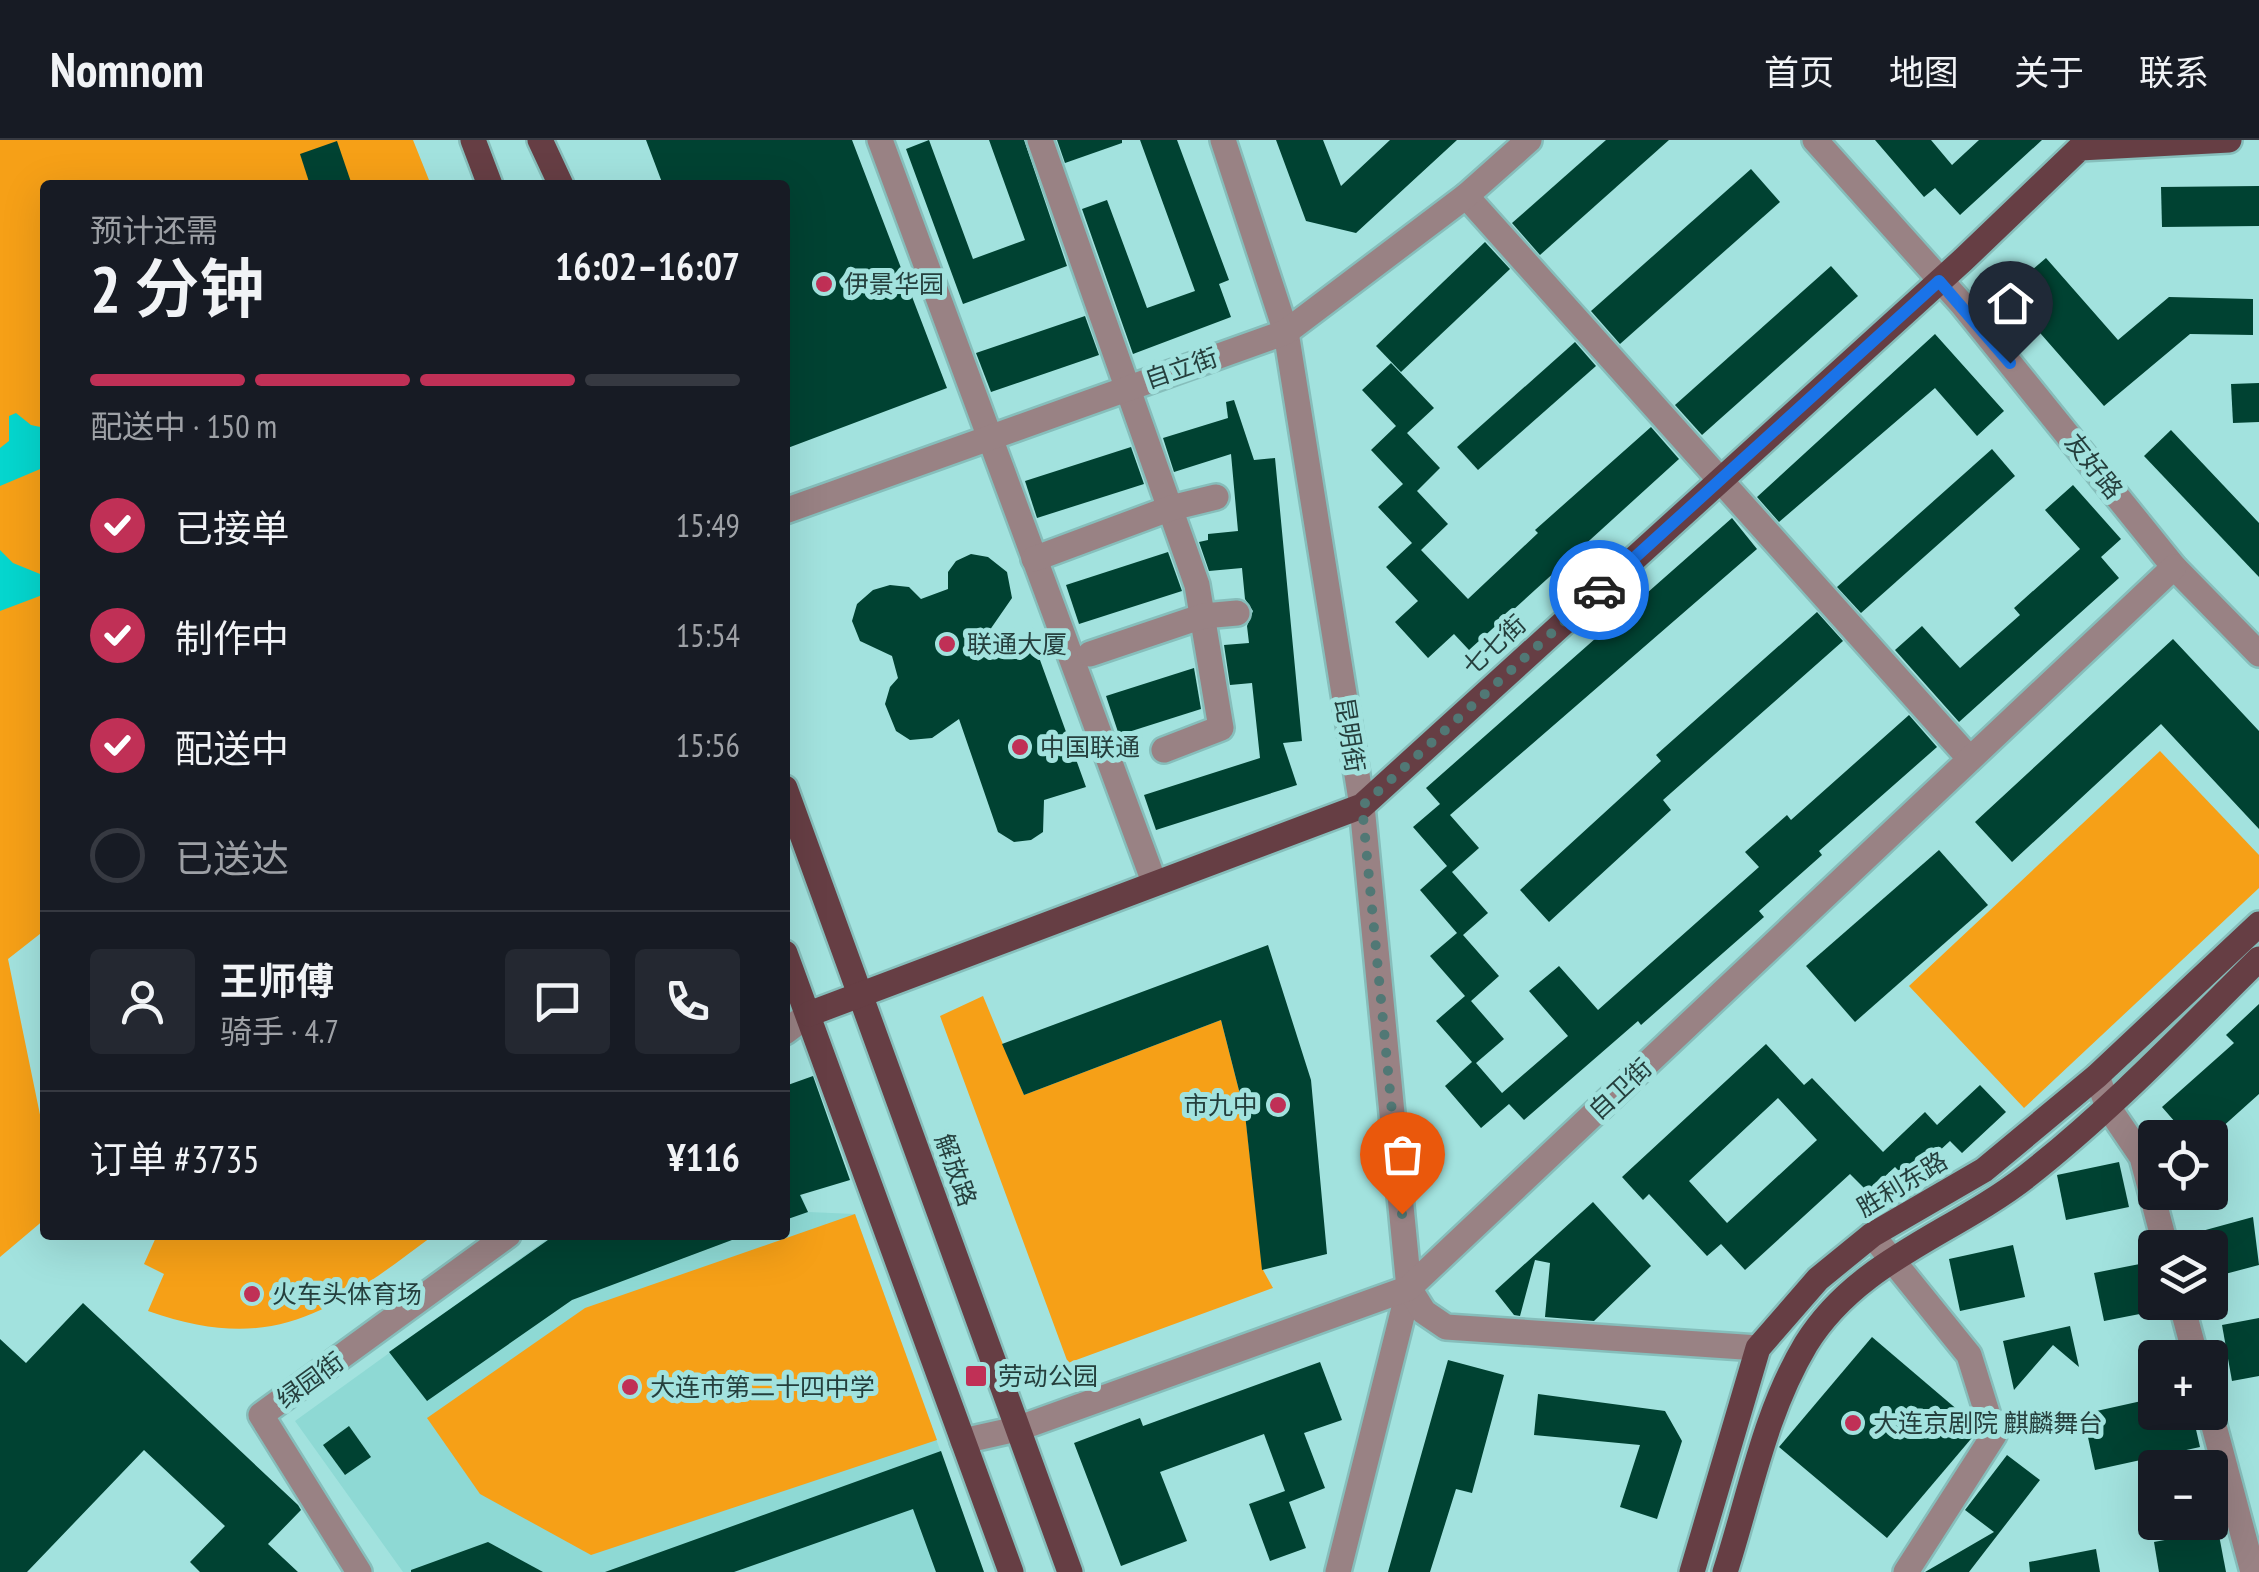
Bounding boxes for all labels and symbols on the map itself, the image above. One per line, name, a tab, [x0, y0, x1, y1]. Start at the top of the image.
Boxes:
pin	[1968, 261, 2053, 364]
place label: 伊景华园	[844, 268, 944, 300]
marker: 伊景华园	[813, 273, 835, 295]
street label: 自立街	[1140, 341, 1222, 395]
street label: 友好路	[2058, 427, 2130, 505]
courier	[1549, 540, 1649, 640]
street label: 七七街	[1455, 608, 1533, 682]
place label: 联通大厦	[967, 628, 1067, 660]
marker: 联通大厦	[936, 633, 958, 655]
street label: 昆明街	[1328, 695, 1372, 775]
place label: 中国联通	[1040, 731, 1140, 763]
marker: 中国联通	[1009, 736, 1031, 758]
street label: 自卫街	[1582, 1052, 1658, 1126]
place label: 市九中	[1183, 1089, 1258, 1121]
marker: 市九中	[1267, 1094, 1289, 1116]
pin	[1360, 1112, 1445, 1215]
street label: 解放路	[928, 1129, 984, 1211]
street label: 胜利东路	[1851, 1145, 1953, 1223]
place label: 火车头体育场	[272, 1278, 422, 1310]
marker: 火车头体育场	[241, 1283, 263, 1305]
street label: 绿园街	[270, 1345, 350, 1415]
place label: 劳动公园	[998, 1360, 1098, 1392]
marker: 劳动公园	[963, 1363, 989, 1389]
place label: 大连市第二十四中学	[650, 1371, 875, 1403]
marker: 大连市第二十四中学	[619, 1376, 641, 1398]
place label: 大连京剧院 麒麟舞台	[1873, 1407, 2103, 1439]
marker: 大连京剧院 麒麟舞台	[1842, 1412, 1864, 1434]

